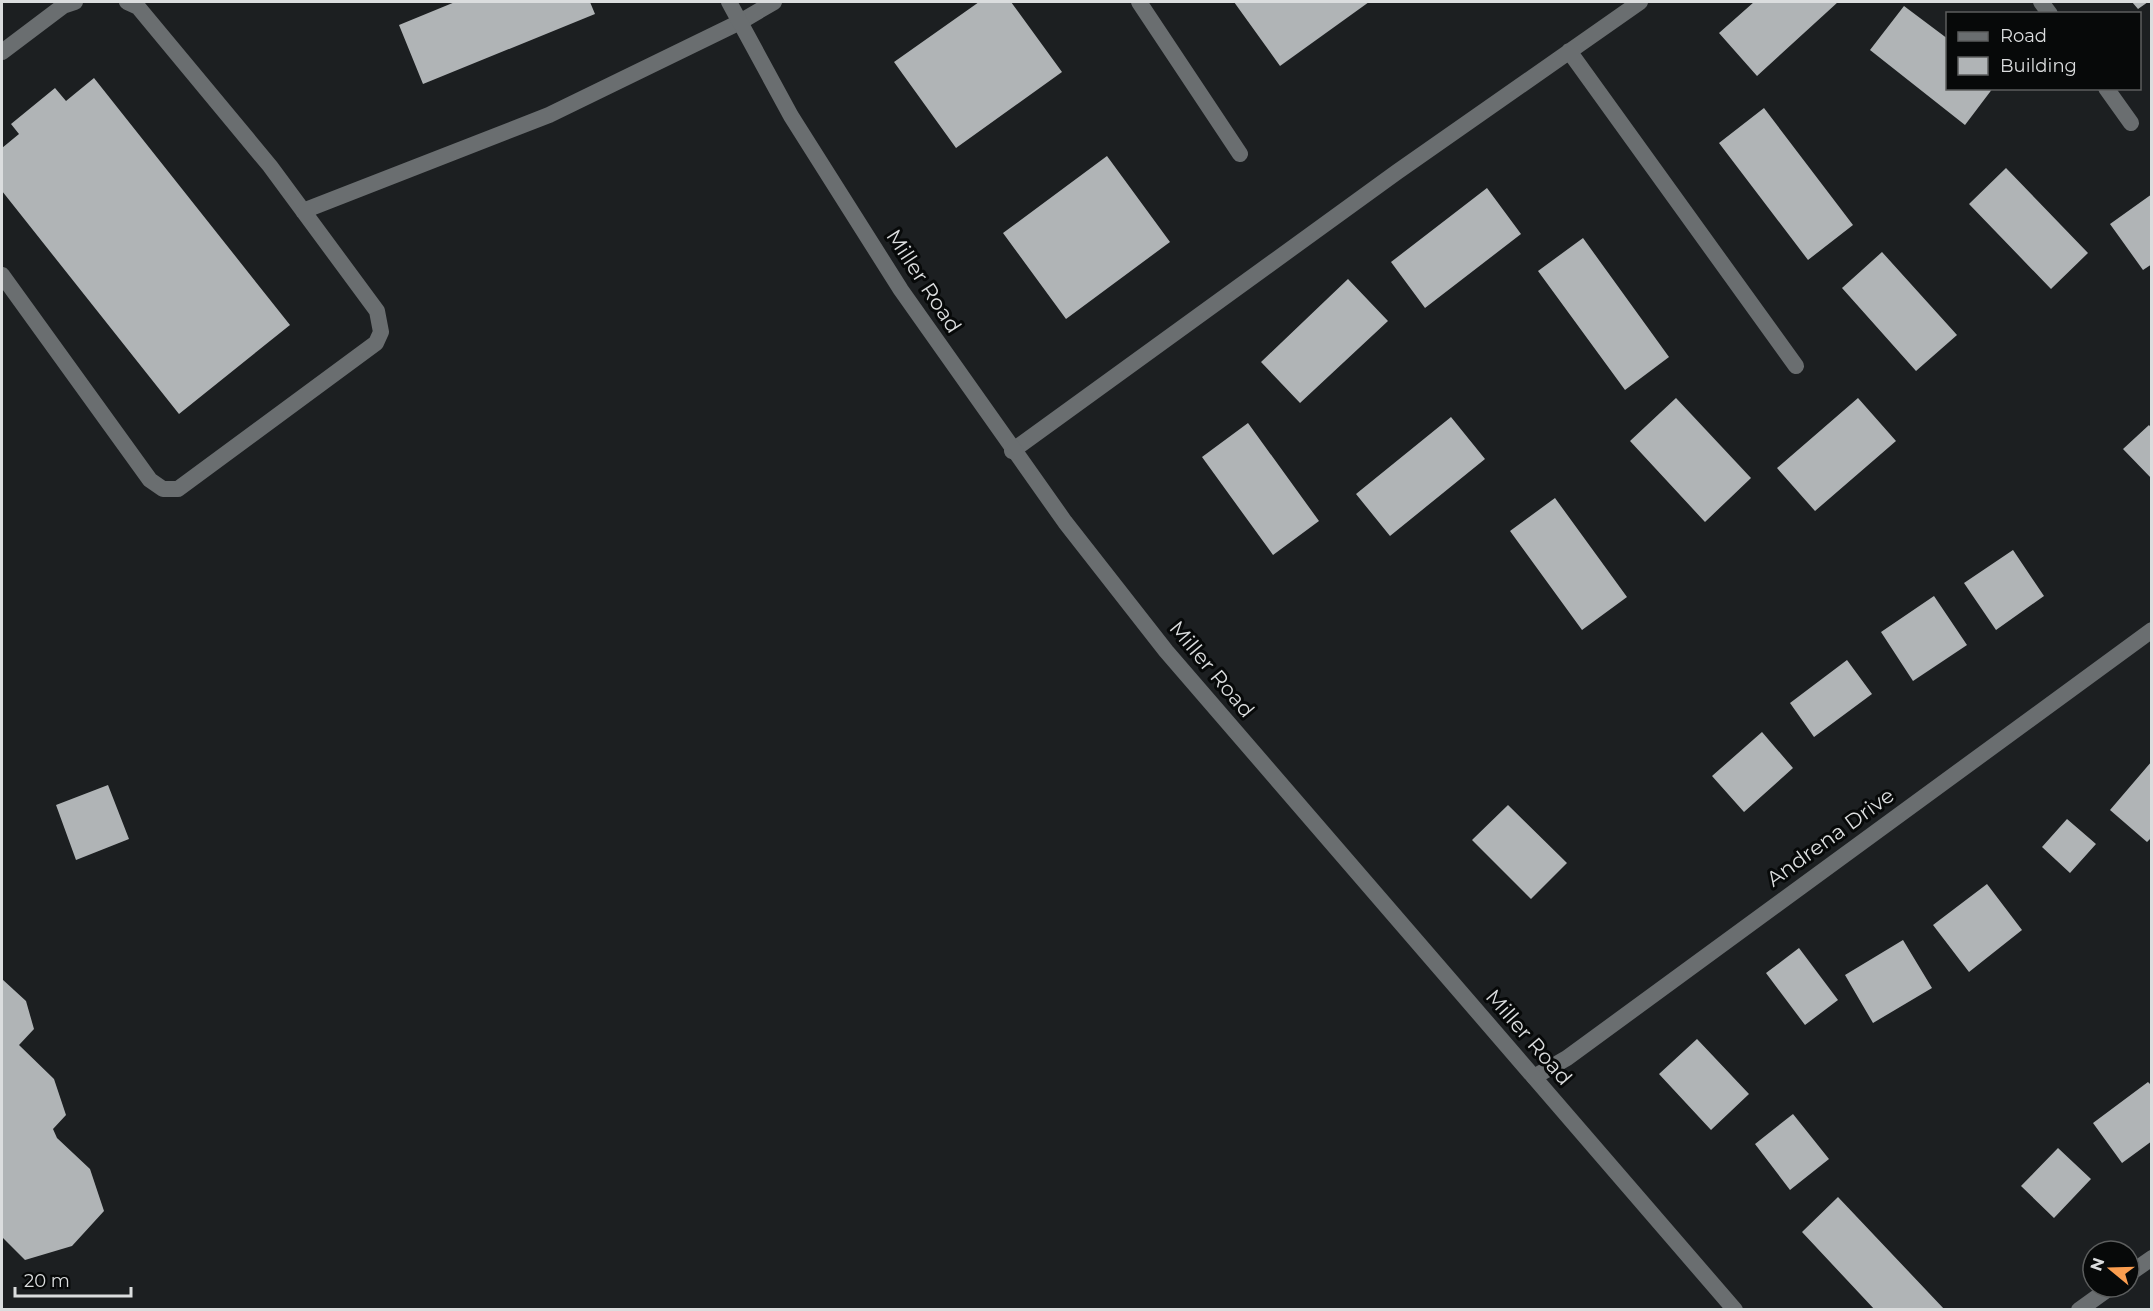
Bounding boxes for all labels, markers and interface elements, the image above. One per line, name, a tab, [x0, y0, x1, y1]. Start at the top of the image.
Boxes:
legend	[1946, 12, 2141, 90]
text: Road	[2000, 25, 2047, 47]
text: Building	[2000, 55, 2077, 77]
street label: Miller Road	[881, 224, 967, 338]
street label: Miller Road	[1164, 616, 1260, 722]
street label: Andrena Drive	[1761, 782, 1899, 892]
street label: Miller Road	[1481, 984, 1577, 1090]
north arrow	[2081, 1239, 2141, 1299]
text: N	[2086, 1255, 2108, 1273]
scale bar	[15, 1260, 130, 1298]
text: 20 m	[24, 1270, 70, 1292]

